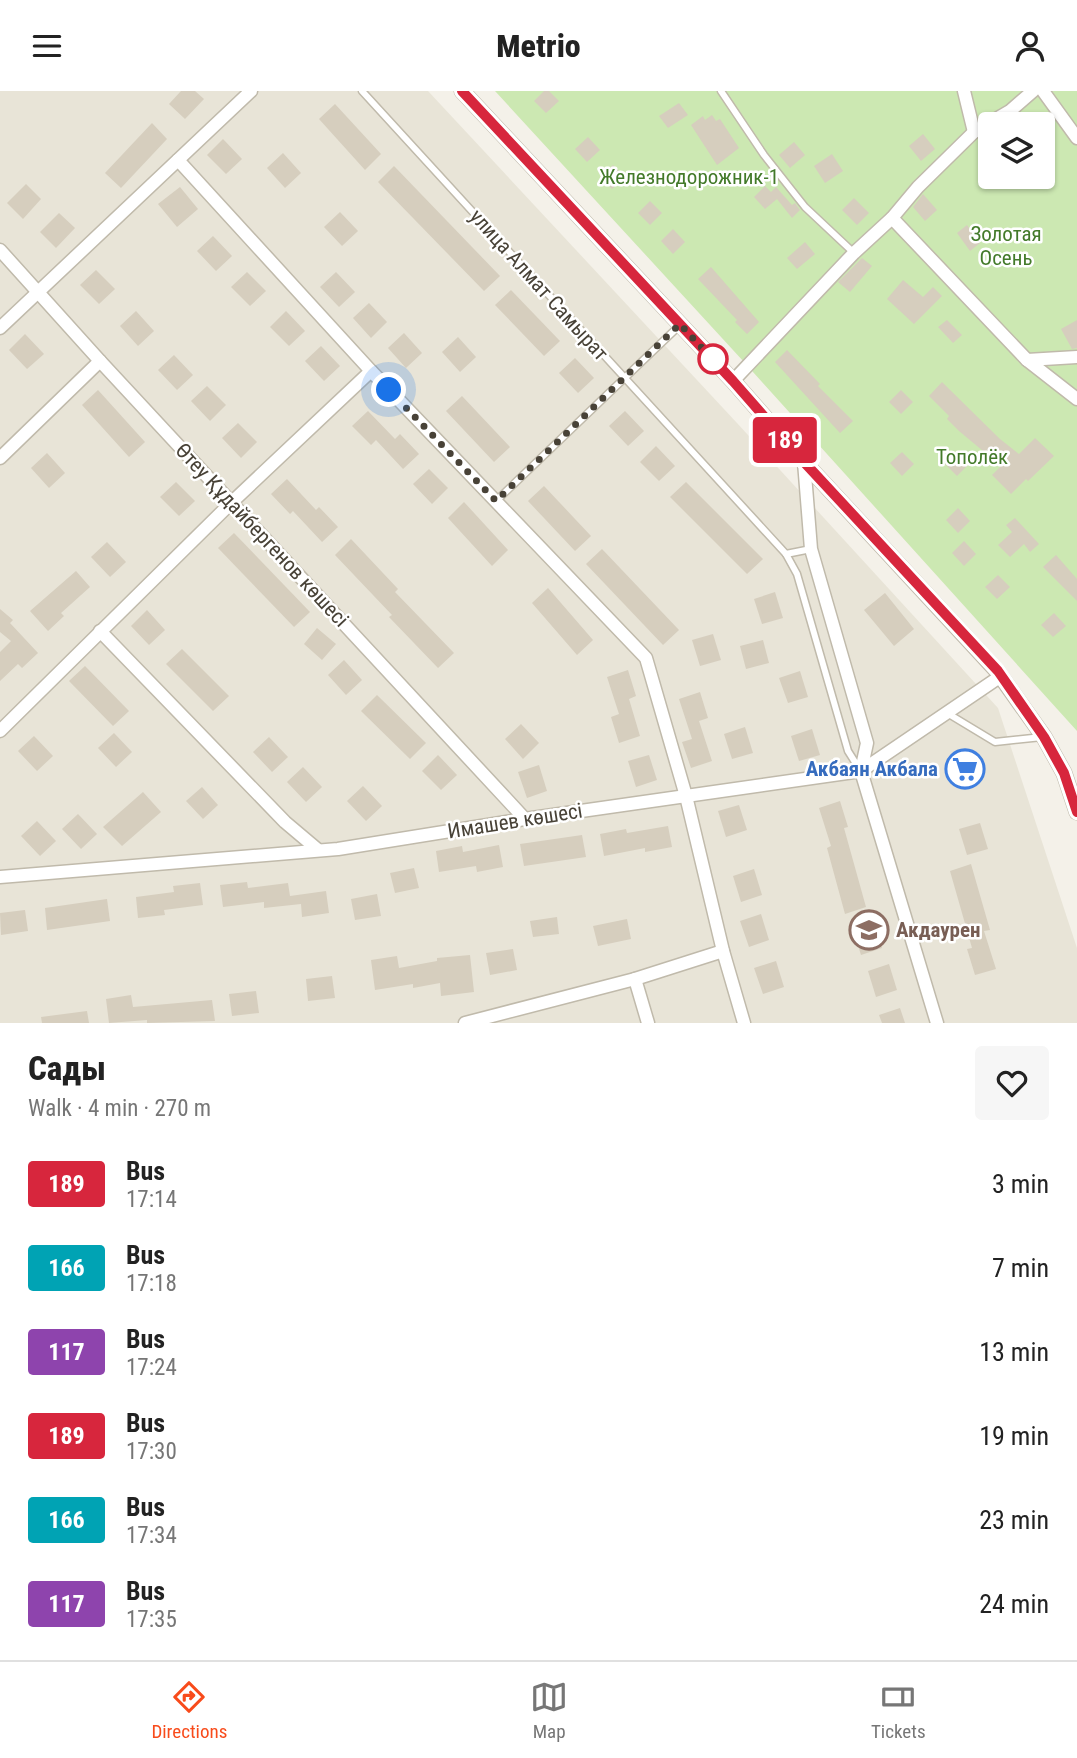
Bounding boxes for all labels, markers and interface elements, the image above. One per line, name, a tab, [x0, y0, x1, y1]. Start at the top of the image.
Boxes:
icon: menu	[28, 27, 66, 65]
text: Metrio	[496, 27, 581, 65]
icon: person	[1011, 27, 1049, 65]
map controls	[978, 112, 1055, 189]
button: layers	[978, 112, 1055, 189]
park label: Железнодорожник-1	[599, 165, 779, 189]
street label: улица Алмат Самырат	[465, 205, 613, 365]
park label: Золотая Осень	[970, 222, 1042, 270]
unlabelled marker	[698, 344, 728, 374]
your location	[371, 372, 406, 407]
line badge: 189	[745, 417, 825, 463]
text: 189	[767, 426, 803, 454]
street label: Өтеу Құдайбергенов көшесі	[171, 438, 353, 632]
park label: Тополёк	[936, 445, 1008, 469]
supermarket icon: Акбаян Акбала	[944, 748, 986, 790]
place label: Акбаян Акбала	[806, 757, 938, 781]
street label: Имашев көшесі	[446, 798, 584, 844]
school or university icon: Акдаурен	[848, 909, 890, 951]
place label: Акдаурен	[896, 918, 981, 942]
button: heart	[975, 1046, 1049, 1120]
text: Сады	[28, 1049, 106, 1088]
text: Walk · 4 min · 270 m	[28, 1095, 211, 1122]
text: Bus	[126, 1156, 165, 1186]
text: 3 min	[992, 1169, 1049, 1199]
text: 189	[48, 1170, 85, 1198]
text: 17:14	[126, 1186, 177, 1213]
text: Bus	[126, 1240, 165, 1270]
text: 7 min	[992, 1253, 1049, 1283]
text: 166	[48, 1254, 85, 1282]
text: 17:18	[126, 1270, 177, 1297]
text: Bus	[126, 1324, 165, 1354]
text: 13 min	[979, 1337, 1049, 1367]
text: 117	[48, 1338, 85, 1366]
text: 17:24	[126, 1354, 177, 1381]
text: Bus	[126, 1408, 165, 1438]
text: 19 min	[979, 1421, 1049, 1451]
text: 189	[48, 1422, 85, 1450]
text: 17:30	[126, 1438, 177, 1465]
text: Bus	[126, 1492, 165, 1522]
text: 23 min	[979, 1505, 1049, 1535]
text: 166	[48, 1506, 85, 1534]
text: 17:34	[126, 1522, 177, 1549]
text: Bus	[126, 1576, 165, 1606]
text: 24 min	[979, 1589, 1049, 1619]
text: 117	[48, 1590, 85, 1618]
text: 17:35	[126, 1606, 177, 1633]
tab: Directions	[151, 1678, 227, 1743]
tab: Map	[530, 1678, 568, 1743]
tab: Tickets	[871, 1678, 926, 1743]

